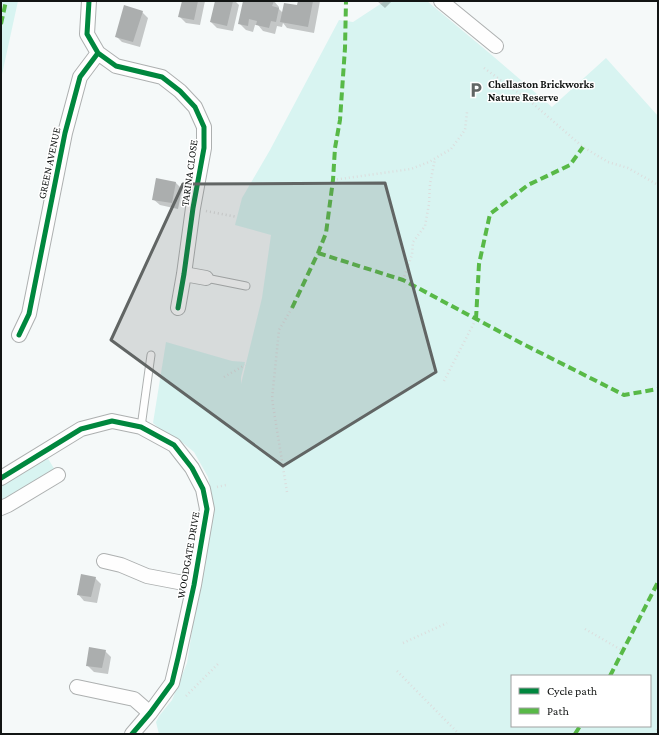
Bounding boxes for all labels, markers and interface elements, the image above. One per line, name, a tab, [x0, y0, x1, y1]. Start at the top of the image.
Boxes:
place label: Chellaston Brickworks Nature Reserve	[488, 78, 594, 103]
parking icon: Chellaston Brickworks Nature Reserve	[467, 81, 485, 99]
street label: GREEN AVENUE	[36, 126, 62, 200]
street label: TARINA CLOSE	[178, 139, 200, 207]
street label: WOODGATE DRIVE	[174, 511, 202, 599]
legend	[511, 675, 651, 727]
text: Cycle path	[547, 684, 598, 698]
text: Path	[547, 704, 569, 718]

